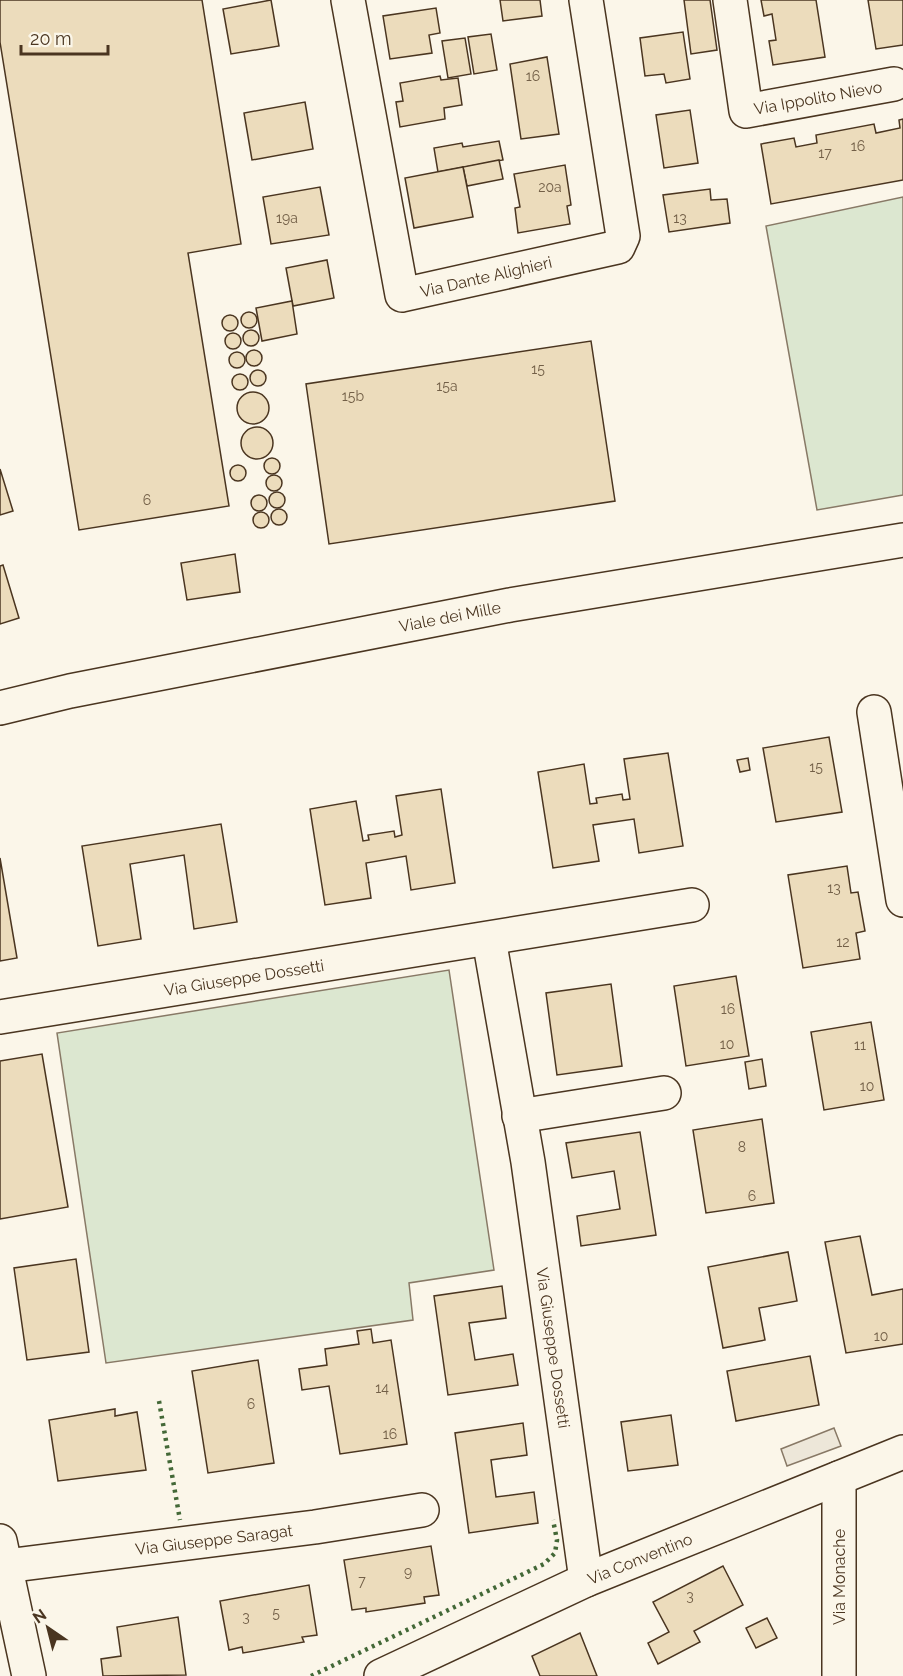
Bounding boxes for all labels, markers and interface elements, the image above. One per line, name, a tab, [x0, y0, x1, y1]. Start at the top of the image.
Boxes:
scale bar	[21, 18, 108, 56]
text: 20 m	[30, 28, 72, 49]
house number: 16	[526, 68, 540, 84]
street label: Via Ippolito Nievo	[752, 77, 884, 119]
house number: 16	[851, 138, 865, 154]
house number: 17	[818, 145, 832, 161]
house number: 20a	[538, 179, 562, 195]
house number: 19a	[276, 210, 298, 226]
house number: 13	[673, 210, 687, 226]
street label: Via Dante Alighieri	[418, 253, 554, 301]
house number: 15	[531, 361, 545, 377]
house number: 15a	[436, 378, 458, 394]
house number: 15b	[342, 388, 364, 404]
house number: 6	[143, 492, 151, 508]
street label: Viale dei Mille	[397, 598, 503, 636]
house number: 15	[809, 759, 823, 775]
house number: 13	[827, 880, 841, 896]
house number: 12	[836, 934, 850, 950]
street label: Via Giuseppe Dossetti	[163, 956, 325, 1000]
house number: 16	[721, 1001, 735, 1017]
house number: 10	[720, 1036, 734, 1052]
house number: 11	[854, 1037, 866, 1053]
house number: 10	[860, 1078, 874, 1094]
house number: 8	[738, 1139, 746, 1155]
house number: 6	[748, 1188, 756, 1204]
street label: Via Giuseppe Dossetti	[532, 1267, 574, 1429]
house number: 10	[874, 1328, 888, 1344]
house number: 14	[375, 1380, 389, 1396]
house number: 6	[247, 1396, 255, 1412]
house number: 16	[383, 1426, 397, 1442]
street label: Via Giuseppe Saragat	[134, 1521, 294, 1559]
street label: Via Conventino	[585, 1529, 695, 1589]
street label: Via Monache	[830, 1529, 849, 1625]
house number: 9	[404, 1564, 412, 1580]
house number: 7	[358, 1573, 366, 1589]
house number: 3	[686, 1588, 694, 1604]
north arrow	[18, 1598, 78, 1658]
text: N	[29, 1605, 50, 1627]
house number: 5	[272, 1605, 280, 1621]
house number: 3	[242, 1609, 250, 1625]

